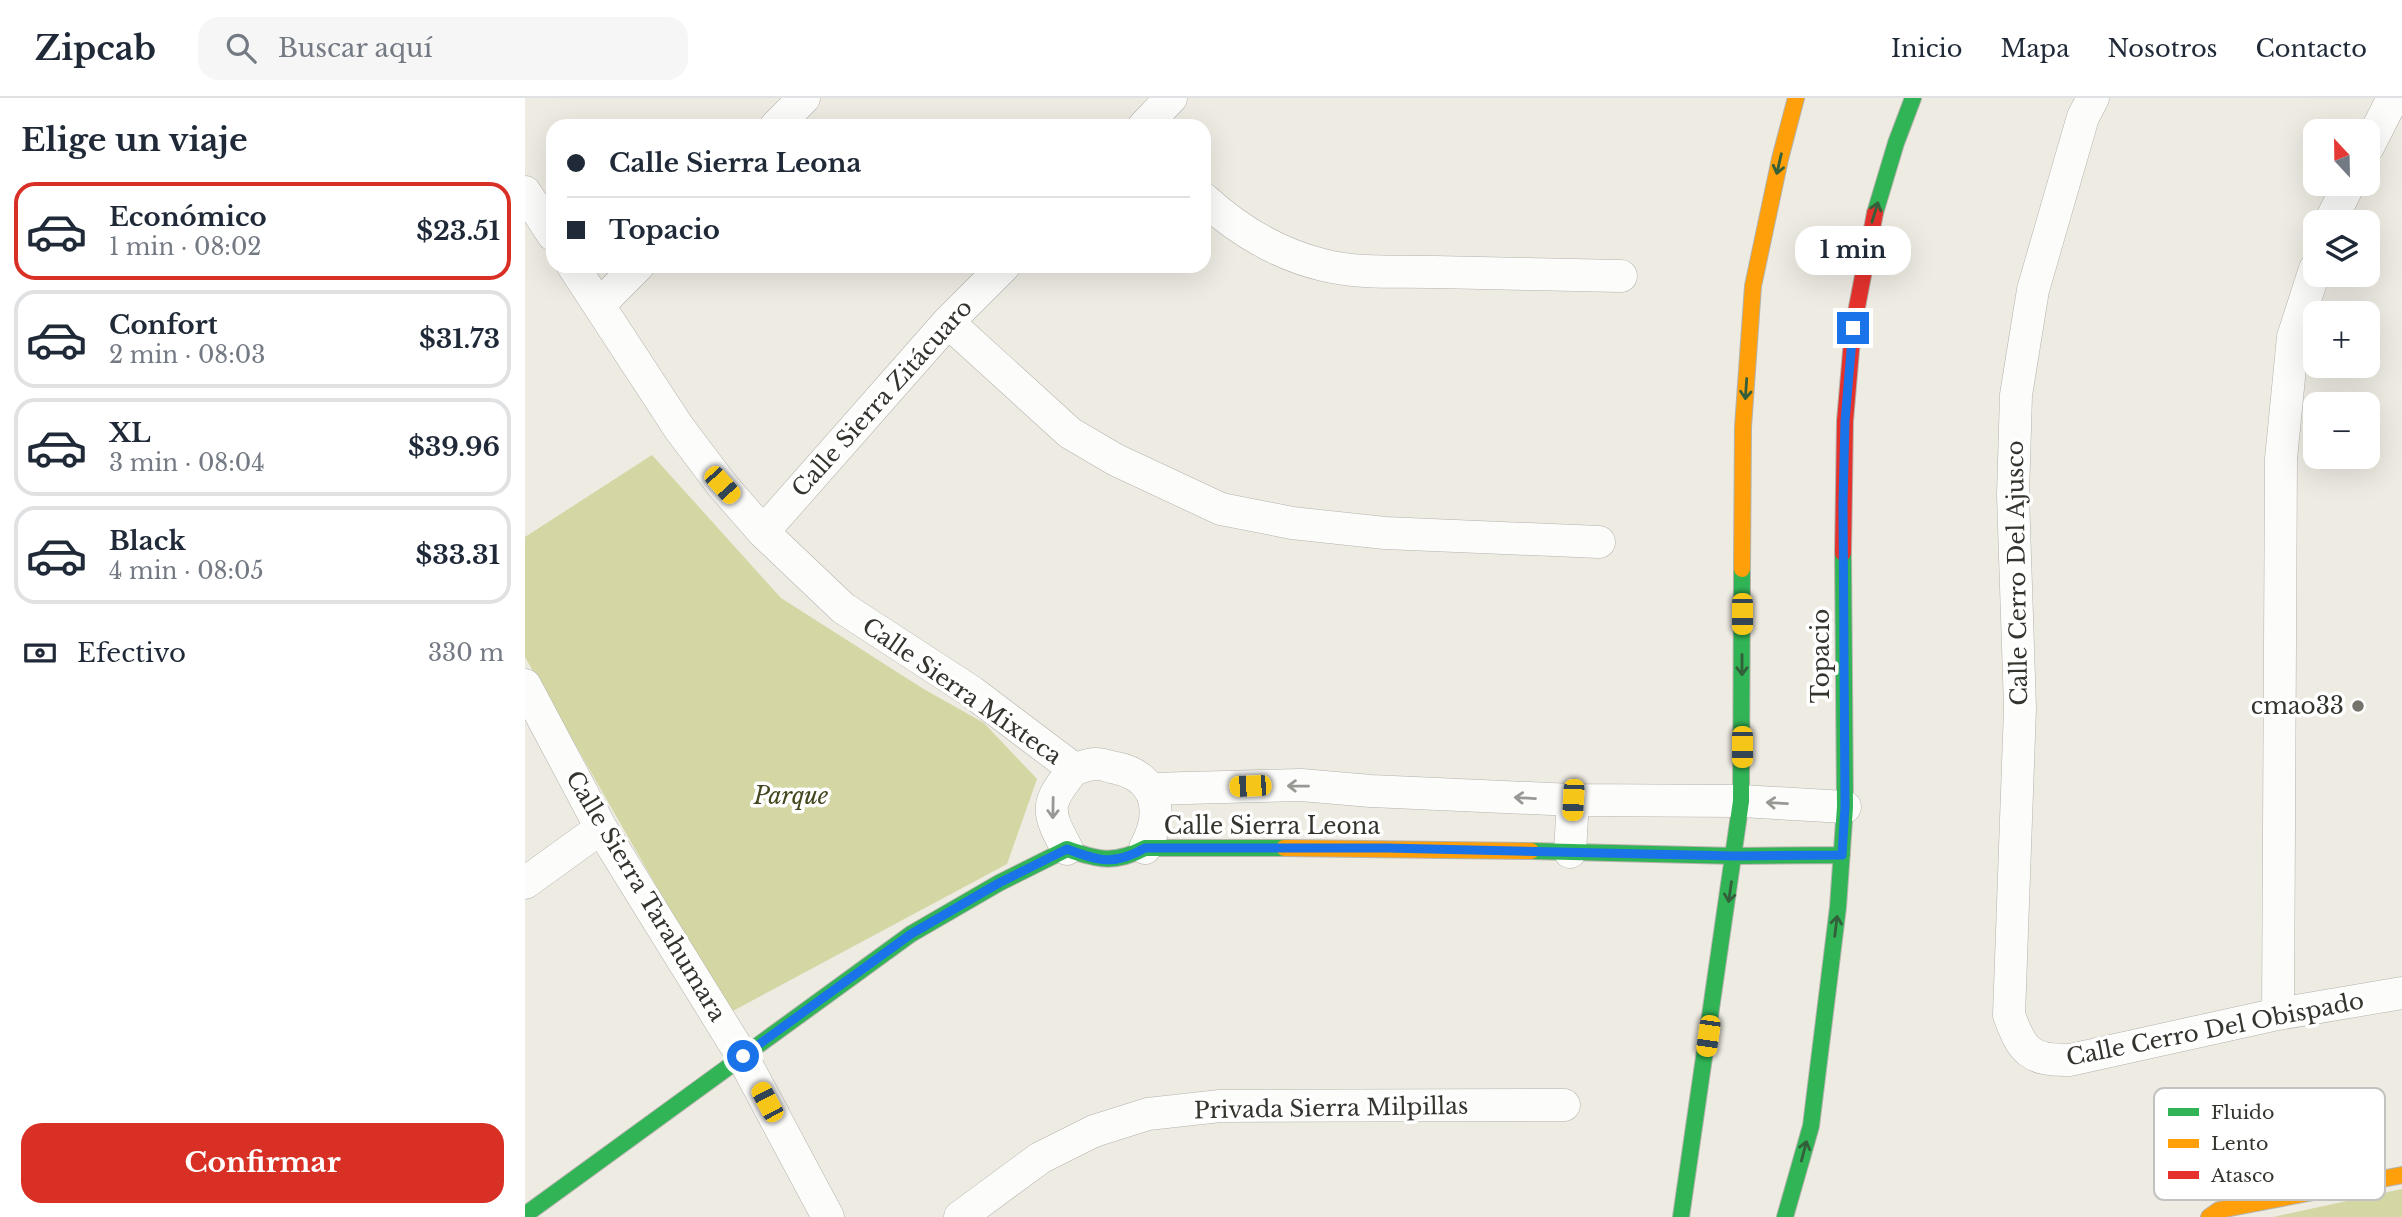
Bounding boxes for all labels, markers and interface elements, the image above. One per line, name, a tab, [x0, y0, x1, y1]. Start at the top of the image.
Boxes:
search box	[198, 17, 688, 80]
text: Zipcab	[35, 28, 156, 69]
icon: search	[222, 29, 260, 67]
text: Buscar aquí	[278, 32, 432, 64]
text: Inicio	[1891, 34, 1962, 63]
text: Mapa	[2000, 34, 2069, 63]
text: Nosotros	[2107, 34, 2218, 63]
text: Contacto	[2256, 34, 2367, 63]
north arrow	[2303, 119, 2380, 196]
map controls	[2303, 119, 2380, 469]
text: Elige un viaje	[21, 120, 248, 160]
text: Calle Sierra Leona	[609, 147, 861, 179]
one-way arrow	[1772, 152, 1785, 175]
icon: car	[25, 200, 88, 263]
text: Económico	[109, 201, 267, 233]
one-way arrow	[1869, 201, 1882, 223]
button: layers	[2303, 210, 2380, 287]
text: Topacio	[609, 214, 720, 246]
text: $23.51	[416, 215, 500, 247]
callout: 1 min	[1795, 226, 1911, 275]
text: 1 min · 08:02	[109, 233, 262, 261]
text: 1 min	[1820, 236, 1886, 264]
street label: Calle Sierra Zitácuaro	[786, 293, 978, 503]
button: +	[2303, 301, 2380, 378]
icon: car	[25, 308, 88, 371]
text: Confort	[109, 309, 218, 341]
route end	[1837, 312, 1869, 344]
text: $31.73	[419, 323, 500, 355]
text: 2 min · 08:03	[109, 341, 265, 369]
one-way arrow	[1739, 377, 1752, 399]
button: −	[2303, 392, 2380, 469]
icon: car	[25, 416, 88, 479]
text: XL	[109, 417, 151, 449]
text: $39.96	[408, 431, 500, 463]
street label: Calle Cerro Del Ajusco	[2001, 440, 2033, 706]
text: 3 min · 08:04	[109, 449, 265, 477]
car	[701, 462, 744, 508]
icon: car	[25, 524, 88, 587]
text: Black	[109, 525, 186, 557]
text: $33.31	[415, 539, 500, 571]
text: 4 min · 08:05	[109, 557, 264, 585]
car	[1732, 593, 1753, 635]
street label: Topacio	[1807, 609, 1835, 703]
street label: Calle Sierra Mixteca	[857, 612, 1067, 770]
icon: cash	[21, 634, 59, 672]
text: Efectivo	[77, 637, 186, 669]
text: 330 m	[428, 639, 504, 667]
one-way arrow	[1735, 653, 1749, 676]
place label: cmao33	[2251, 692, 2344, 720]
marker: cmao33	[2350, 698, 2366, 714]
car	[1732, 726, 1753, 768]
street label: Calle Sierra Tarahumara	[560, 766, 732, 1026]
car	[1229, 775, 1272, 797]
car	[1562, 778, 1585, 822]
one-way arrow	[1287, 779, 1310, 792]
park label: Parque	[753, 782, 829, 810]
one-way arrow	[1514, 791, 1537, 804]
one-way arrow	[1047, 796, 1060, 819]
one-way arrow	[1766, 796, 1789, 809]
street label: Calle Sierra Leona	[1164, 812, 1380, 840]
one-way arrow	[1723, 880, 1736, 903]
one-way arrow	[1829, 916, 1842, 938]
street label: Calle Cerro Del Obispado	[2064, 986, 2366, 1072]
car	[1695, 1014, 1722, 1058]
route start	[727, 1040, 759, 1072]
car	[748, 1079, 787, 1125]
legend	[2154, 1088, 2385, 1200]
street label: Privada Sierra Milpillas	[1194, 1092, 1468, 1124]
text: Fluido	[2211, 1101, 2274, 1124]
button: Confirmar	[21, 1123, 504, 1203]
text: Lento	[2211, 1132, 2268, 1155]
one-way arrow	[1799, 1141, 1812, 1163]
text: Atasco	[2210, 1164, 2275, 1187]

